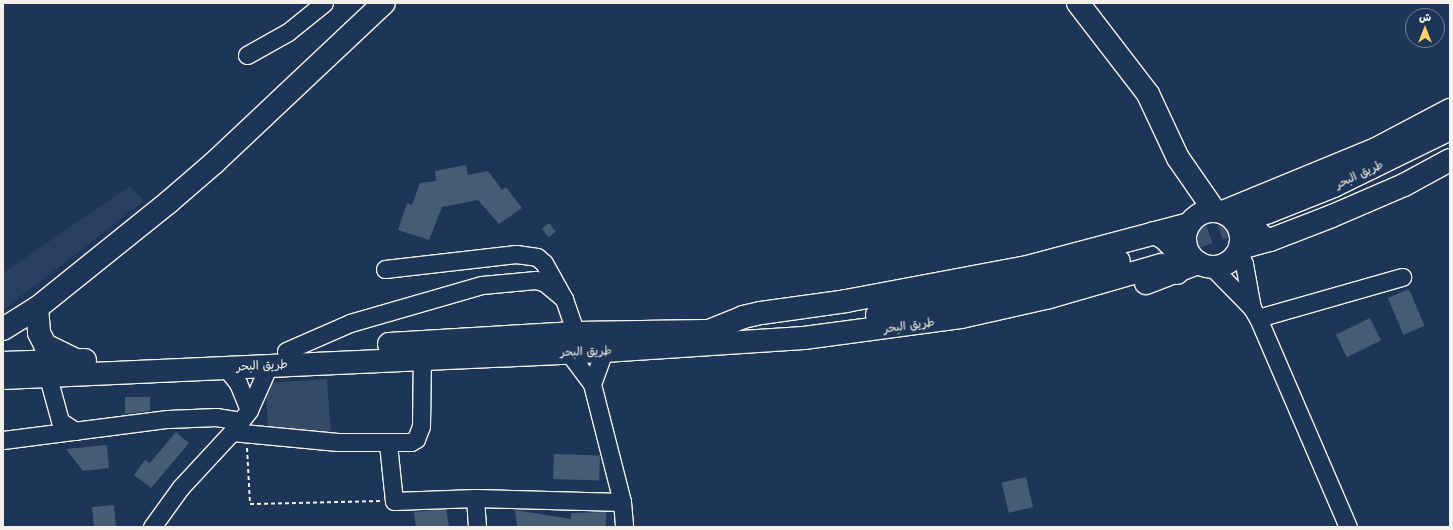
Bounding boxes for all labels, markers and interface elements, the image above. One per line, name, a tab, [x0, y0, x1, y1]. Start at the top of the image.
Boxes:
north arrow	[1405, 8, 1445, 48]
text: ش	[1419, 9, 1431, 24]
street label: طريق البحر	[1333, 157, 1385, 191]
street label: طريق البحر	[883, 314, 935, 336]
street label: طريق البحر	[560, 343, 612, 359]
street label: طريق البحر	[236, 356, 288, 374]

